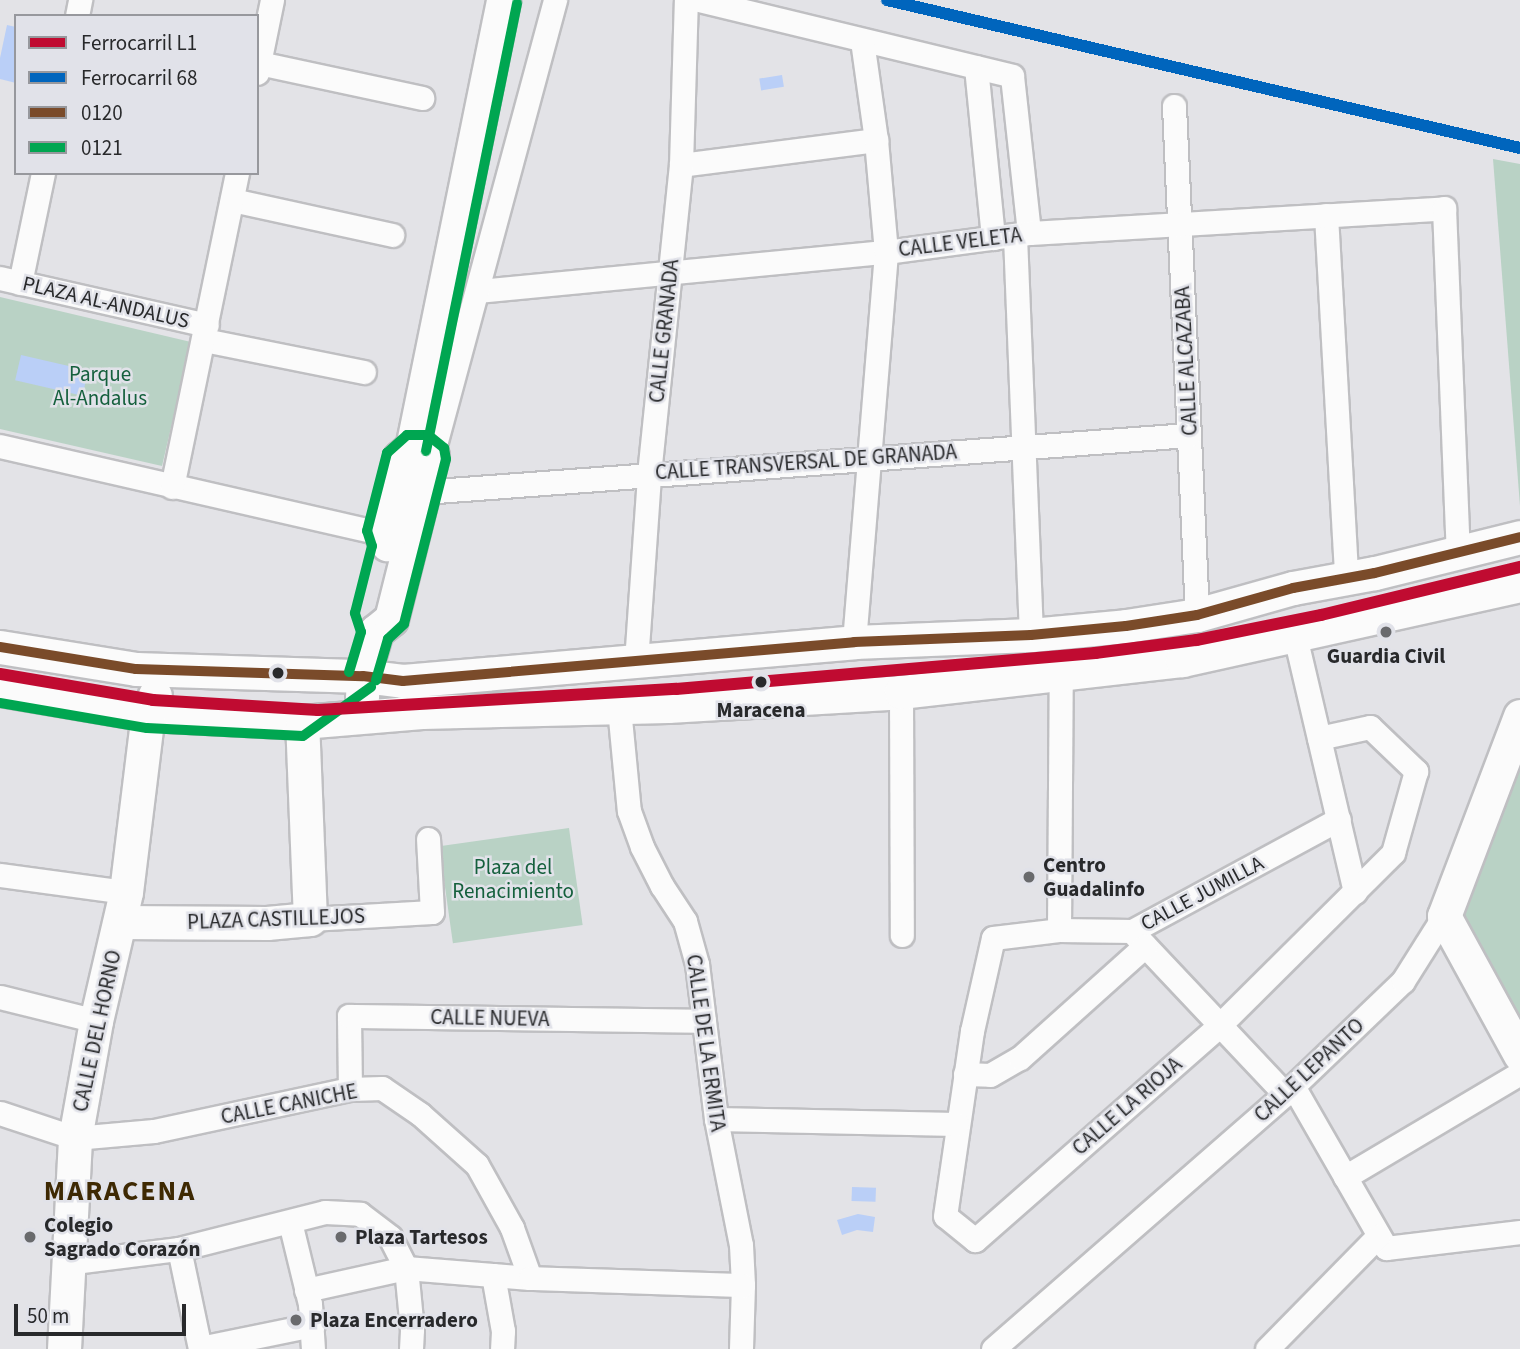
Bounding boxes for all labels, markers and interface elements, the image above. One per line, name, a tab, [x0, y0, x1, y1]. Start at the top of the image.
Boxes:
legend	[14, 14, 259, 175]
text: Ferrocarril L1	[81, 28, 197, 58]
text: Ferrocarril 68	[81, 63, 197, 93]
text: 0120	[81, 98, 123, 128]
text: 0121	[81, 133, 123, 163]
street label: CALLE VELETA	[897, 222, 1023, 262]
street label: CALLE GRANADA	[644, 258, 684, 404]
street label: PLAZA AL-ANDALUS	[20, 271, 192, 333]
street label: CALLE ALCAZABA	[1169, 286, 1203, 436]
park label: Parque Al-Andalus	[53, 361, 147, 411]
street label: CALLE TRANSVERSAL DE GRANADA	[654, 439, 958, 485]
marker: Guardia Civil	[1378, 624, 1394, 640]
place label: Guardia Civil	[1327, 643, 1445, 669]
unlabelled marker	[271, 666, 285, 680]
marker: Maracena	[749, 670, 773, 694]
place label: Maracena	[716, 697, 806, 723]
street label: CALLE JUMILLA	[1136, 850, 1268, 936]
place label: Centro Guadalinfo	[1043, 852, 1145, 902]
park label: Plaza del Renacimiento	[452, 854, 574, 904]
marker: Centro Guadalinfo	[1021, 869, 1037, 885]
street label: PLAZA CASTILLEJOS	[187, 903, 365, 935]
street label: CALLE DEL HORNO	[68, 948, 126, 1114]
street label: CALLE DE LA ERMITA	[681, 953, 731, 1133]
street label: CALLE NUEVA	[430, 1004, 550, 1032]
street label: CALLE LEPANTO	[1249, 1013, 1369, 1127]
street label: CALLE LA RIOJA	[1067, 1052, 1187, 1160]
street label: CALLE CANICHE	[219, 1078, 359, 1130]
district label: MARACENA	[45, 1174, 195, 1208]
place label: Colegio Sagrado Corazón	[44, 1212, 201, 1262]
place label: Plaza Tartesos	[355, 1224, 488, 1250]
marker: Colegio Sagrado Corazón	[22, 1229, 38, 1245]
marker: Plaza Tartesos	[333, 1229, 349, 1245]
scale bar	[18, 1290, 189, 1334]
text: 50 m	[27, 1301, 69, 1331]
place label: Plaza Encerradero	[310, 1307, 478, 1333]
marker: Plaza Encerradero	[288, 1312, 304, 1328]

